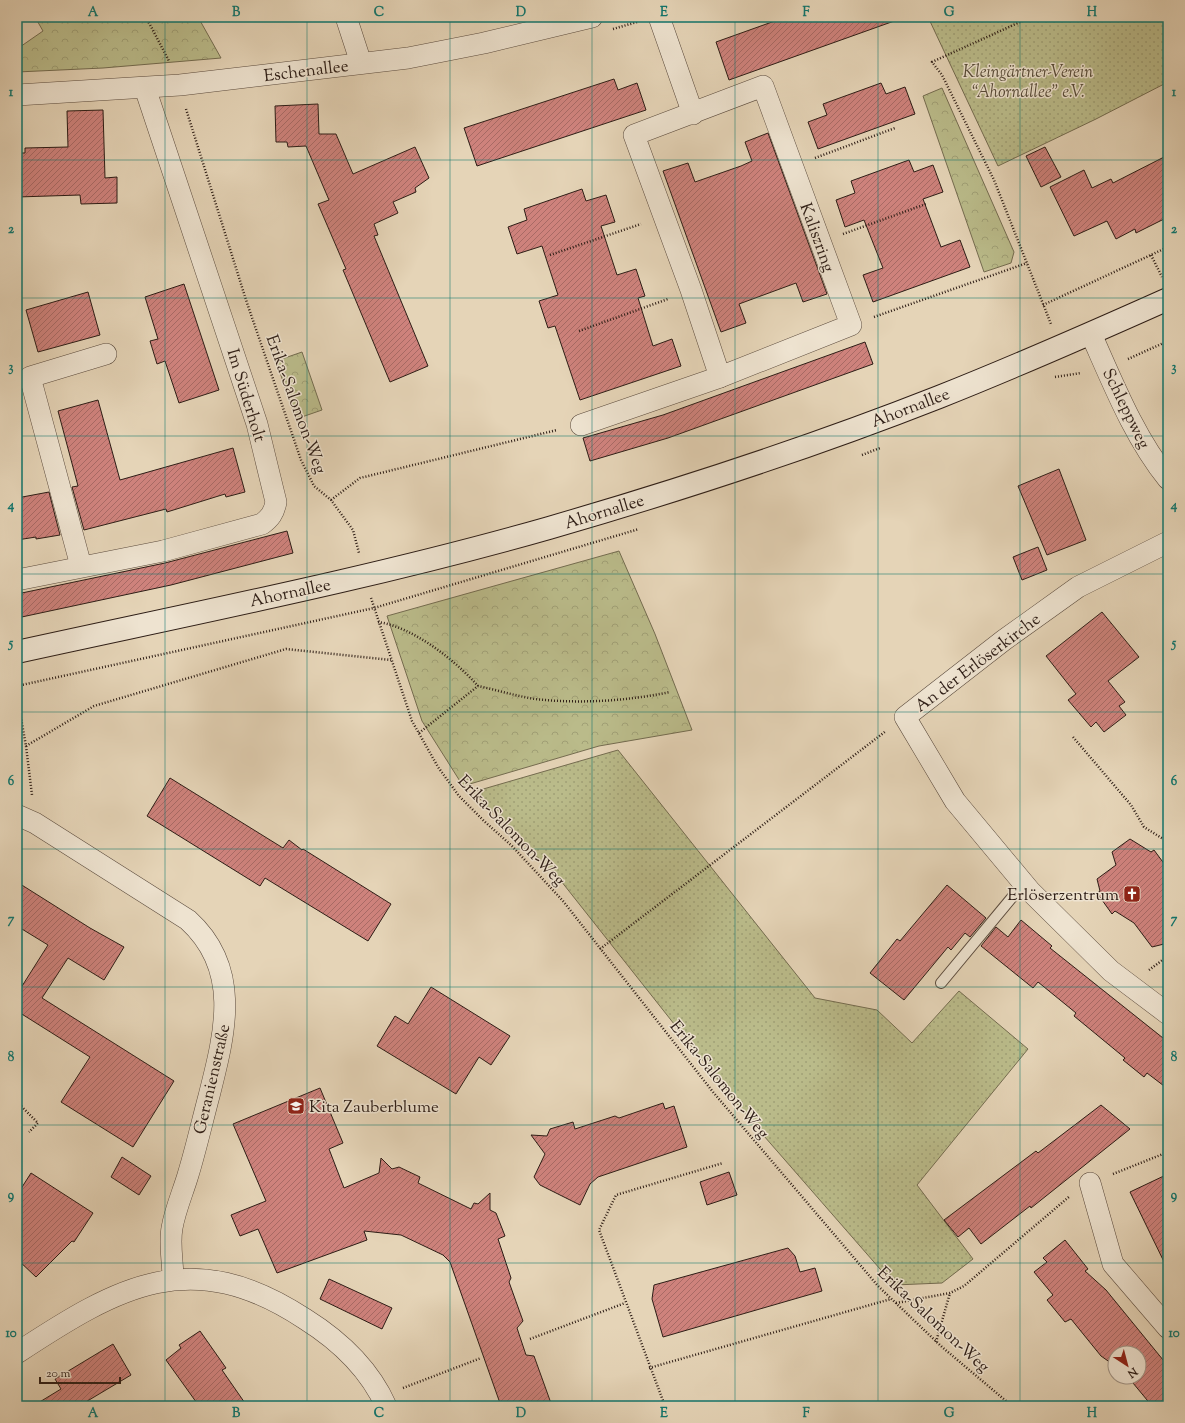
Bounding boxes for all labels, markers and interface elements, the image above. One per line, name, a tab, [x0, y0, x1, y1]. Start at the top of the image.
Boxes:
text: A	[88, 4, 99, 22]
text: B	[232, 4, 241, 22]
text: C	[374, 4, 384, 22]
text: D	[516, 4, 526, 22]
text: E	[660, 4, 668, 22]
text: F	[802, 4, 810, 22]
text: G	[944, 4, 955, 22]
text: H	[1087, 4, 1098, 22]
street label: Eschenallee	[262, 55, 350, 89]
park label: Kleingärtner-Verein “Ahornallee” e.V.	[963, 61, 1093, 105]
text: 1	[9, 84, 14, 102]
text: 1	[1172, 84, 1177, 102]
street label: Kaliszring	[792, 200, 840, 276]
text: 2	[8, 221, 15, 239]
text: 2	[1171, 221, 1178, 239]
street label: Erika-Salomon-Weg	[259, 332, 331, 477]
street label: Im Süderholt	[220, 346, 271, 445]
text: 3	[8, 359, 14, 377]
text: 3	[1171, 359, 1177, 377]
street label: Schleppweg	[1095, 365, 1155, 453]
street label: Ahornallee	[868, 383, 954, 435]
street label: Ahornallee	[562, 489, 648, 536]
text: 4	[7, 497, 15, 515]
text: 4	[1170, 497, 1178, 515]
street label: Ahornallee	[248, 574, 333, 614]
street label: An der Erlöserkirche	[910, 608, 1046, 719]
text: 5	[8, 635, 14, 653]
text: 5	[1171, 635, 1177, 653]
street label: Erika-Salomon-Weg	[451, 770, 570, 892]
text: 6	[8, 773, 15, 791]
text: 6	[1171, 773, 1178, 791]
place label: Erlöserzentrum	[1007, 884, 1119, 908]
church icon: Erlöserzentrum	[1122, 884, 1142, 904]
text: 7	[8, 911, 15, 929]
text: 7	[1171, 911, 1178, 929]
street label: Erika-Salomon-Weg	[663, 1016, 774, 1145]
street label: Geranienstraße	[189, 1022, 237, 1137]
text: 8	[8, 1049, 15, 1067]
text: 8	[1171, 1049, 1178, 1067]
school or university icon: Kita Zauberblume	[286, 1096, 306, 1116]
place label: Kita Zauberblume	[309, 1096, 439, 1120]
text: 9	[8, 1187, 15, 1205]
text: 9	[1171, 1187, 1178, 1205]
street label: Erika-Salomon-Weg	[871, 1262, 994, 1379]
text: 10	[5, 1325, 17, 1343]
text: 10	[1168, 1325, 1180, 1343]
north arrow	[1107, 1345, 1147, 1385]
scale bar	[40, 1359, 120, 1385]
text: N	[1124, 1363, 1141, 1381]
text: 20 m	[46, 1365, 71, 1383]
text: A	[88, 1405, 99, 1423]
text: B	[232, 1405, 241, 1423]
text: C	[374, 1405, 384, 1423]
text: D	[516, 1405, 526, 1423]
text: E	[660, 1405, 668, 1423]
text: F	[802, 1405, 810, 1423]
text: G	[944, 1405, 955, 1423]
text: H	[1087, 1405, 1098, 1423]

